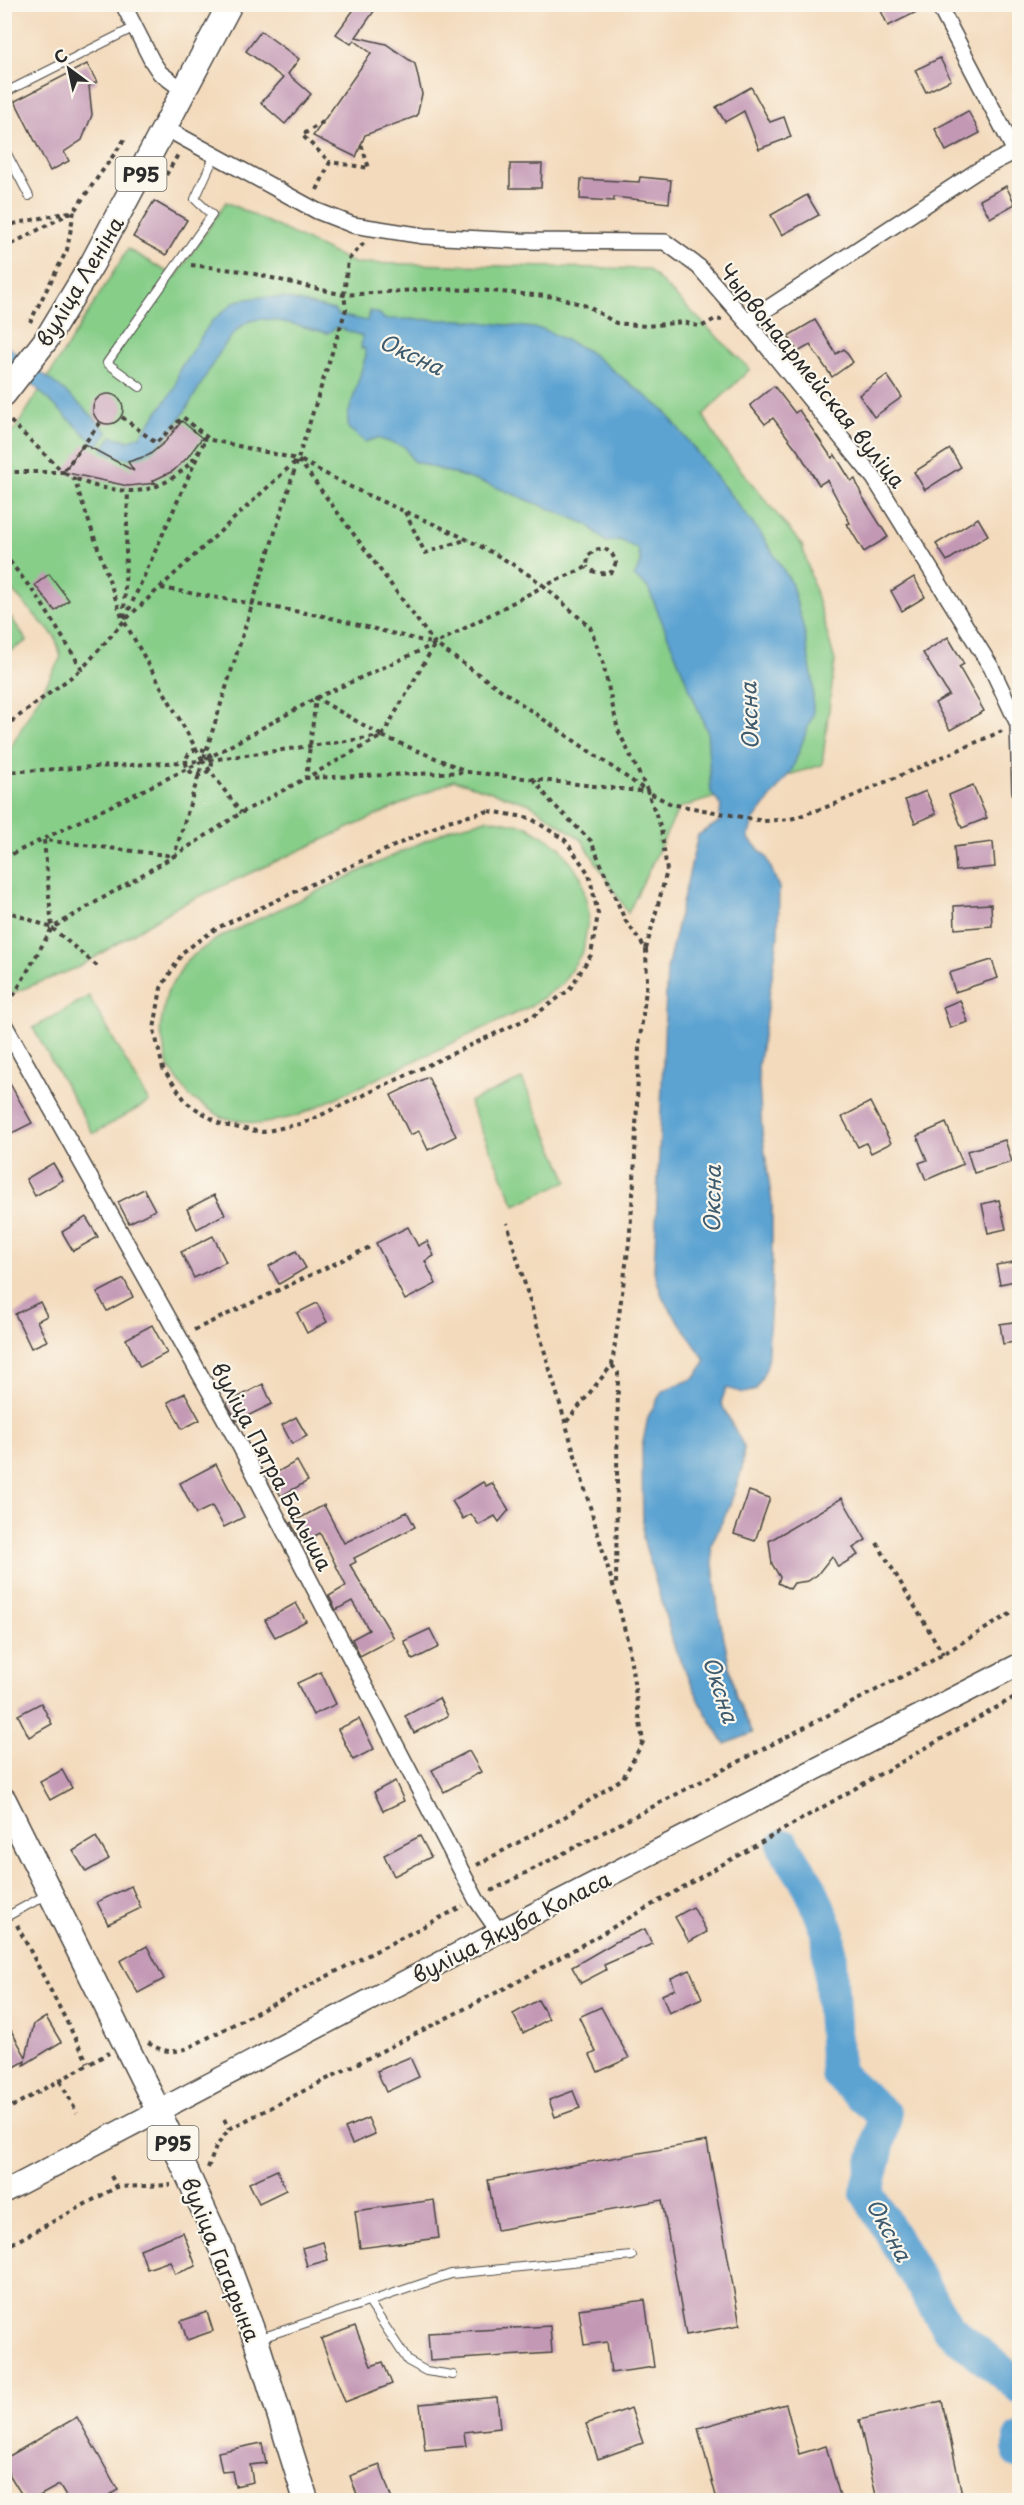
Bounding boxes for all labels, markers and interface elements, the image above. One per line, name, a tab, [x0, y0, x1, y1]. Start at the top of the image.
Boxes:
north arrow	[39, 39, 99, 99]
text: С	[49, 42, 72, 69]
road number: Р95	[116, 157, 166, 191]
street label: вуліца Леніна	[27, 210, 131, 352]
street label: Чырвонаармейская вуліца	[712, 255, 914, 495]
water label: Оксна	[374, 324, 451, 383]
water label: Оксна	[730, 680, 766, 750]
water label: Оксна	[694, 1164, 728, 1233]
street label: вуліца Пятра Балыша	[204, 1356, 342, 1576]
water label: Оксна	[696, 1652, 749, 1728]
street label: вуліца Якуба Коласа	[406, 1862, 617, 1990]
road number: Р95	[148, 2126, 198, 2160]
street label: вуліца Гагарына	[174, 2172, 270, 2346]
water label: Оксна	[859, 2191, 921, 2268]

